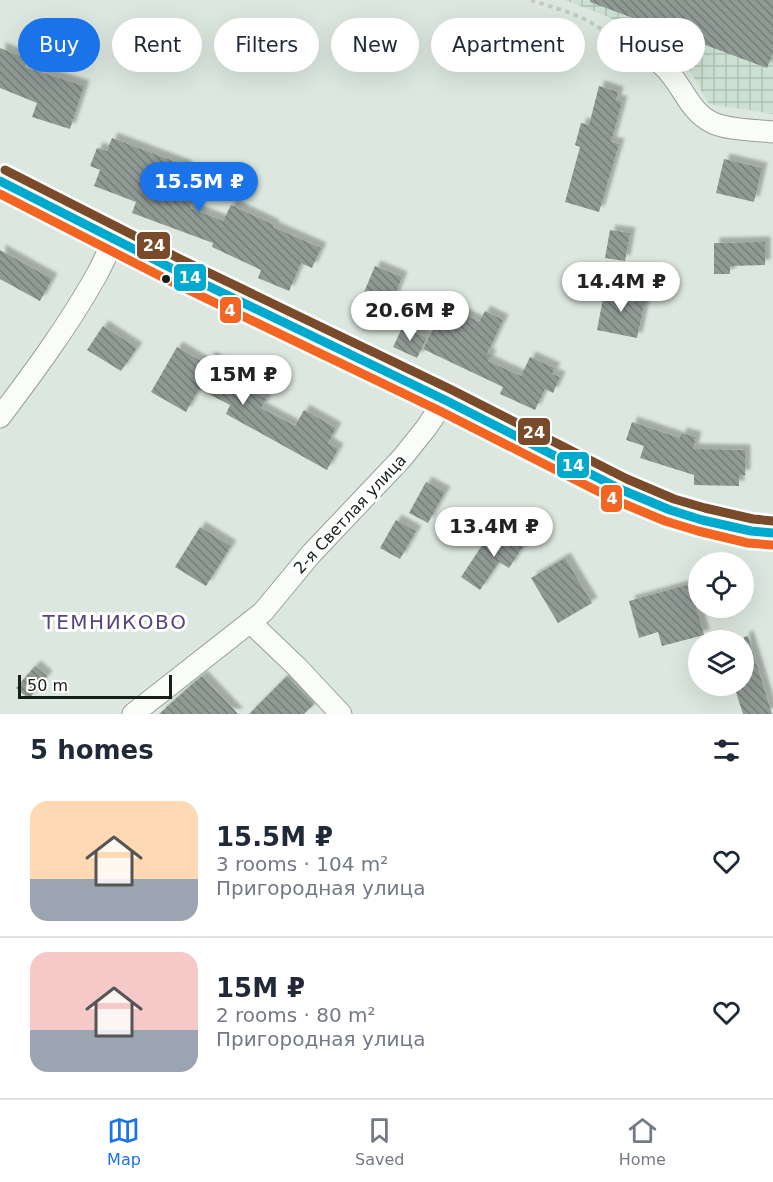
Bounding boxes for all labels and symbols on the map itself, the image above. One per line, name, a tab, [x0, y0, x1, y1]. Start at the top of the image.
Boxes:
pin: 15.5M ₽	[144, 162, 254, 213]
line badge: 24	[136, 231, 171, 260]
text: 24	[143, 236, 165, 255]
pin: 14.4M ₽	[566, 262, 676, 313]
line badge: 14	[173, 263, 207, 292]
text: 14	[179, 268, 201, 287]
unlabelled marker	[160, 273, 172, 285]
pin: 20.6M ₽	[355, 291, 465, 342]
line badge: 4	[219, 296, 242, 324]
text: 4	[224, 301, 236, 320]
pin: 15M ₽	[201, 355, 285, 406]
line badge: 24	[517, 417, 551, 446]
text: 24	[523, 423, 545, 442]
street label: 2-я Светлая улица	[290, 450, 410, 578]
line badge: 14	[556, 451, 590, 479]
text: 14	[562, 456, 584, 475]
line badge: 4	[600, 484, 623, 513]
text: 4	[606, 489, 618, 508]
pin: 13.4M ₽	[439, 507, 549, 558]
district label: ТЕМНИКОВО	[41, 610, 188, 634]
scale bar	[18, 672, 172, 700]

